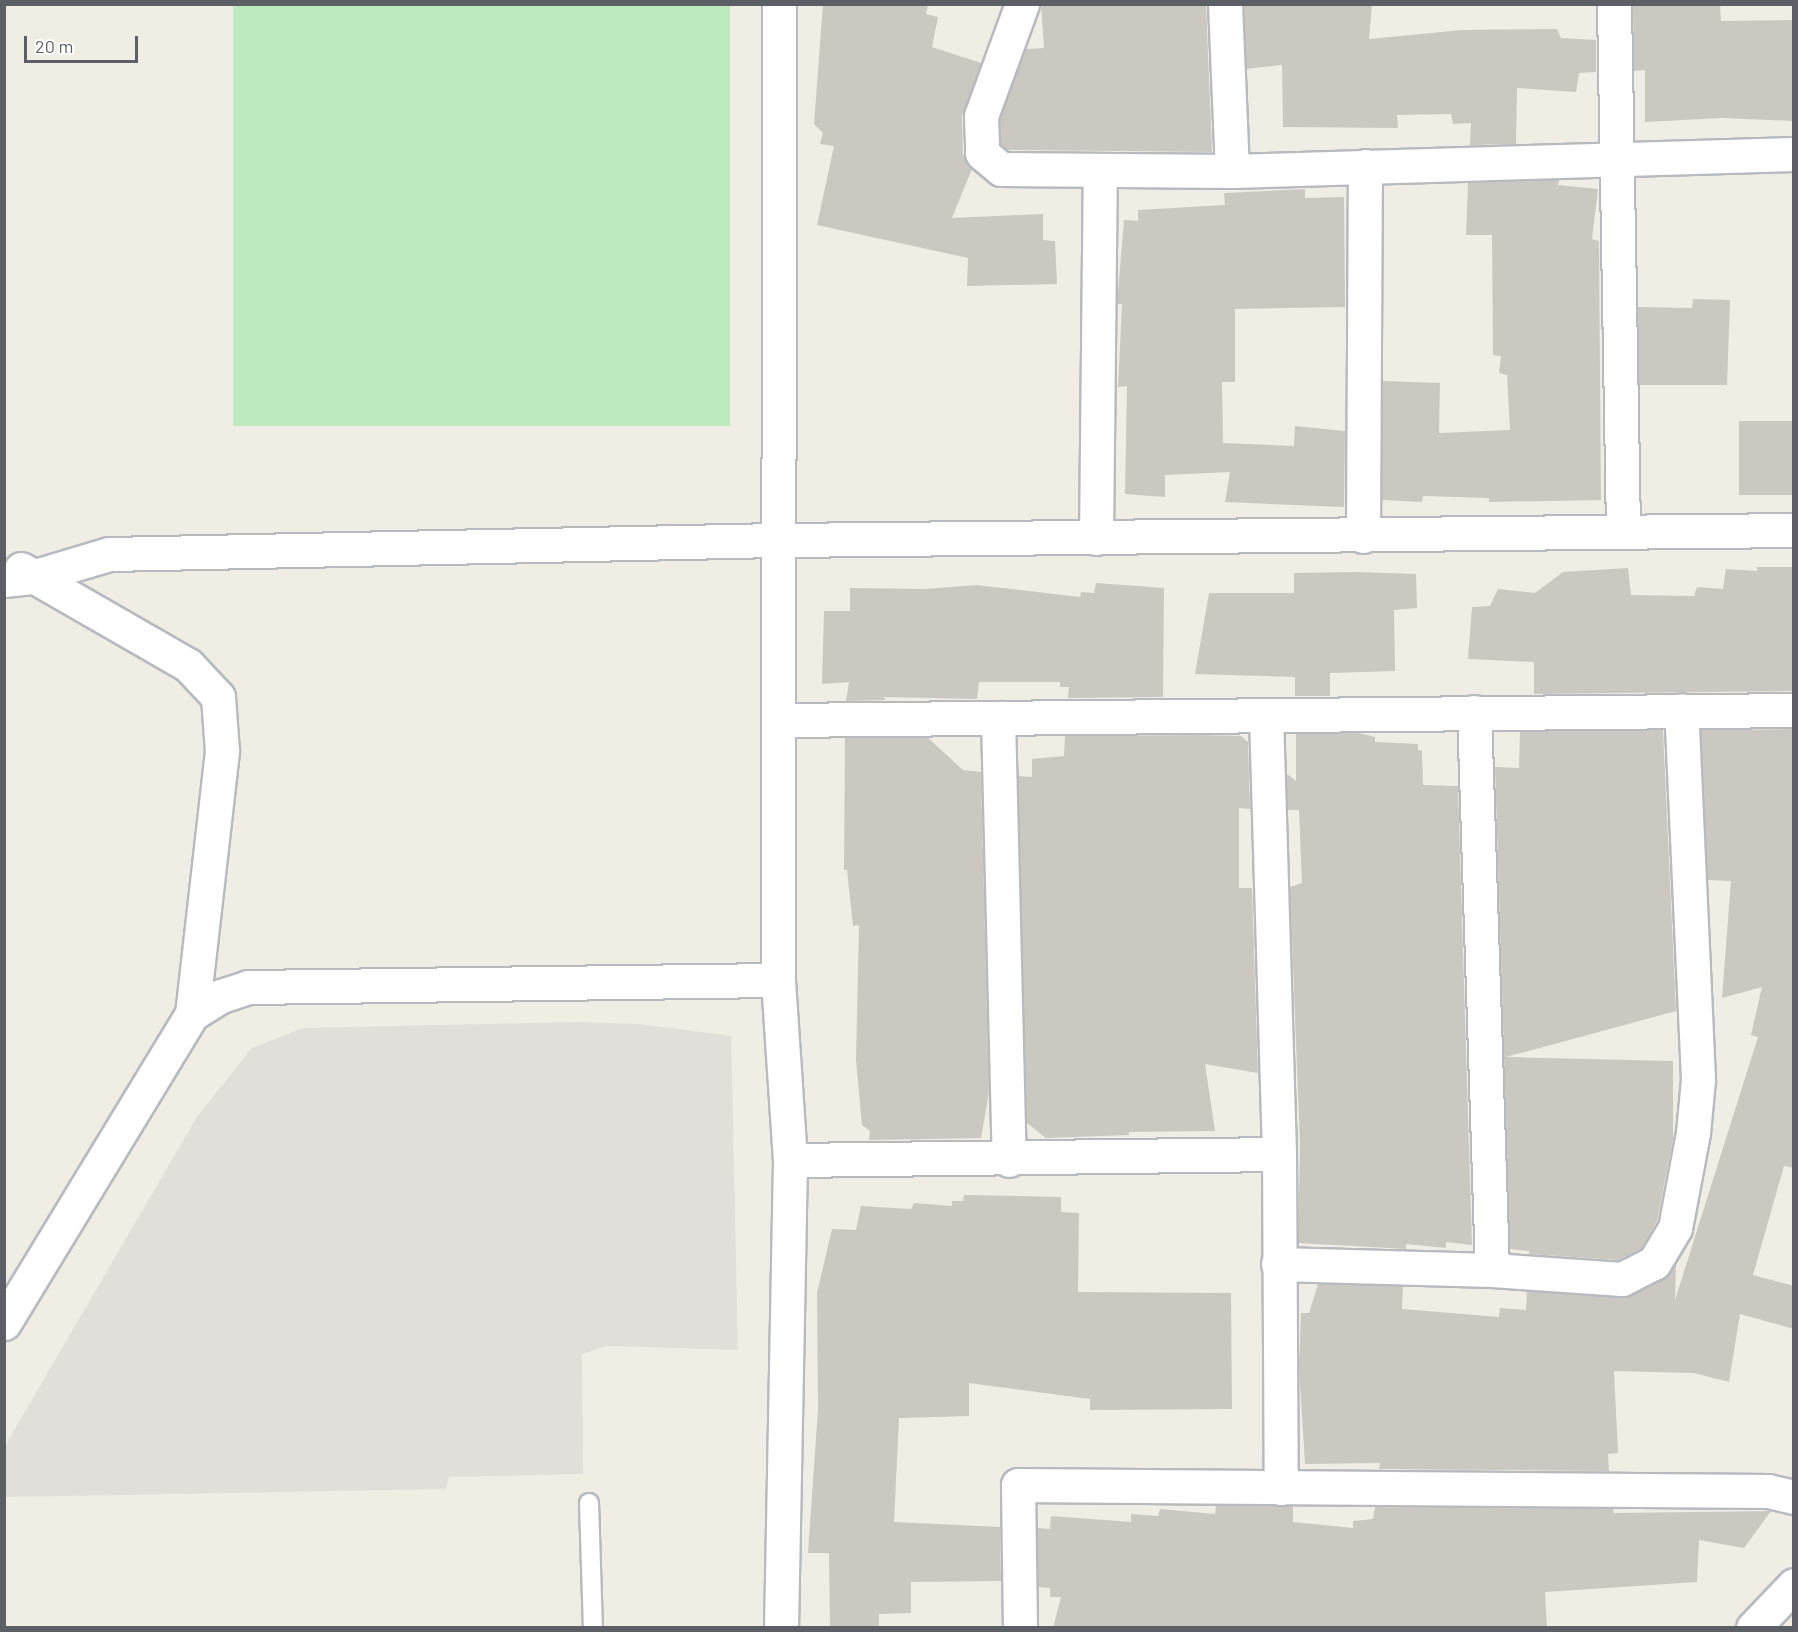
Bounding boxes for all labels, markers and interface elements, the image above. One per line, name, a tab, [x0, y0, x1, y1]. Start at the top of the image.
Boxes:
scale bar	[27, 24, 141, 62]
text: 20 m	[35, 35, 73, 57]

